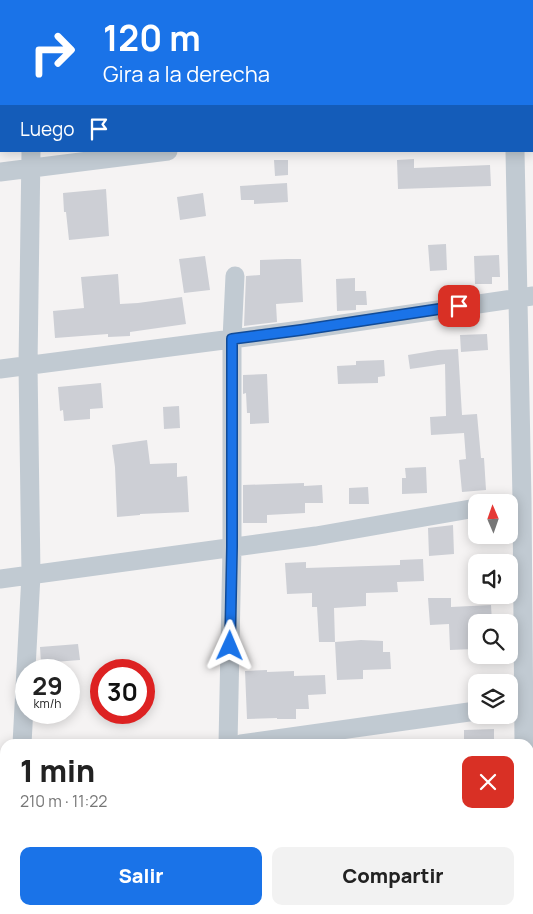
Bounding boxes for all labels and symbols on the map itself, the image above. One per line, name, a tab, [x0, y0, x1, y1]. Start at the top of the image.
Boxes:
pin	[438, 285, 480, 327]
north arrow	[468, 494, 518, 544]
position arrow	[203, 619, 255, 671]
speed limit sign: 30	[90, 659, 155, 724]

